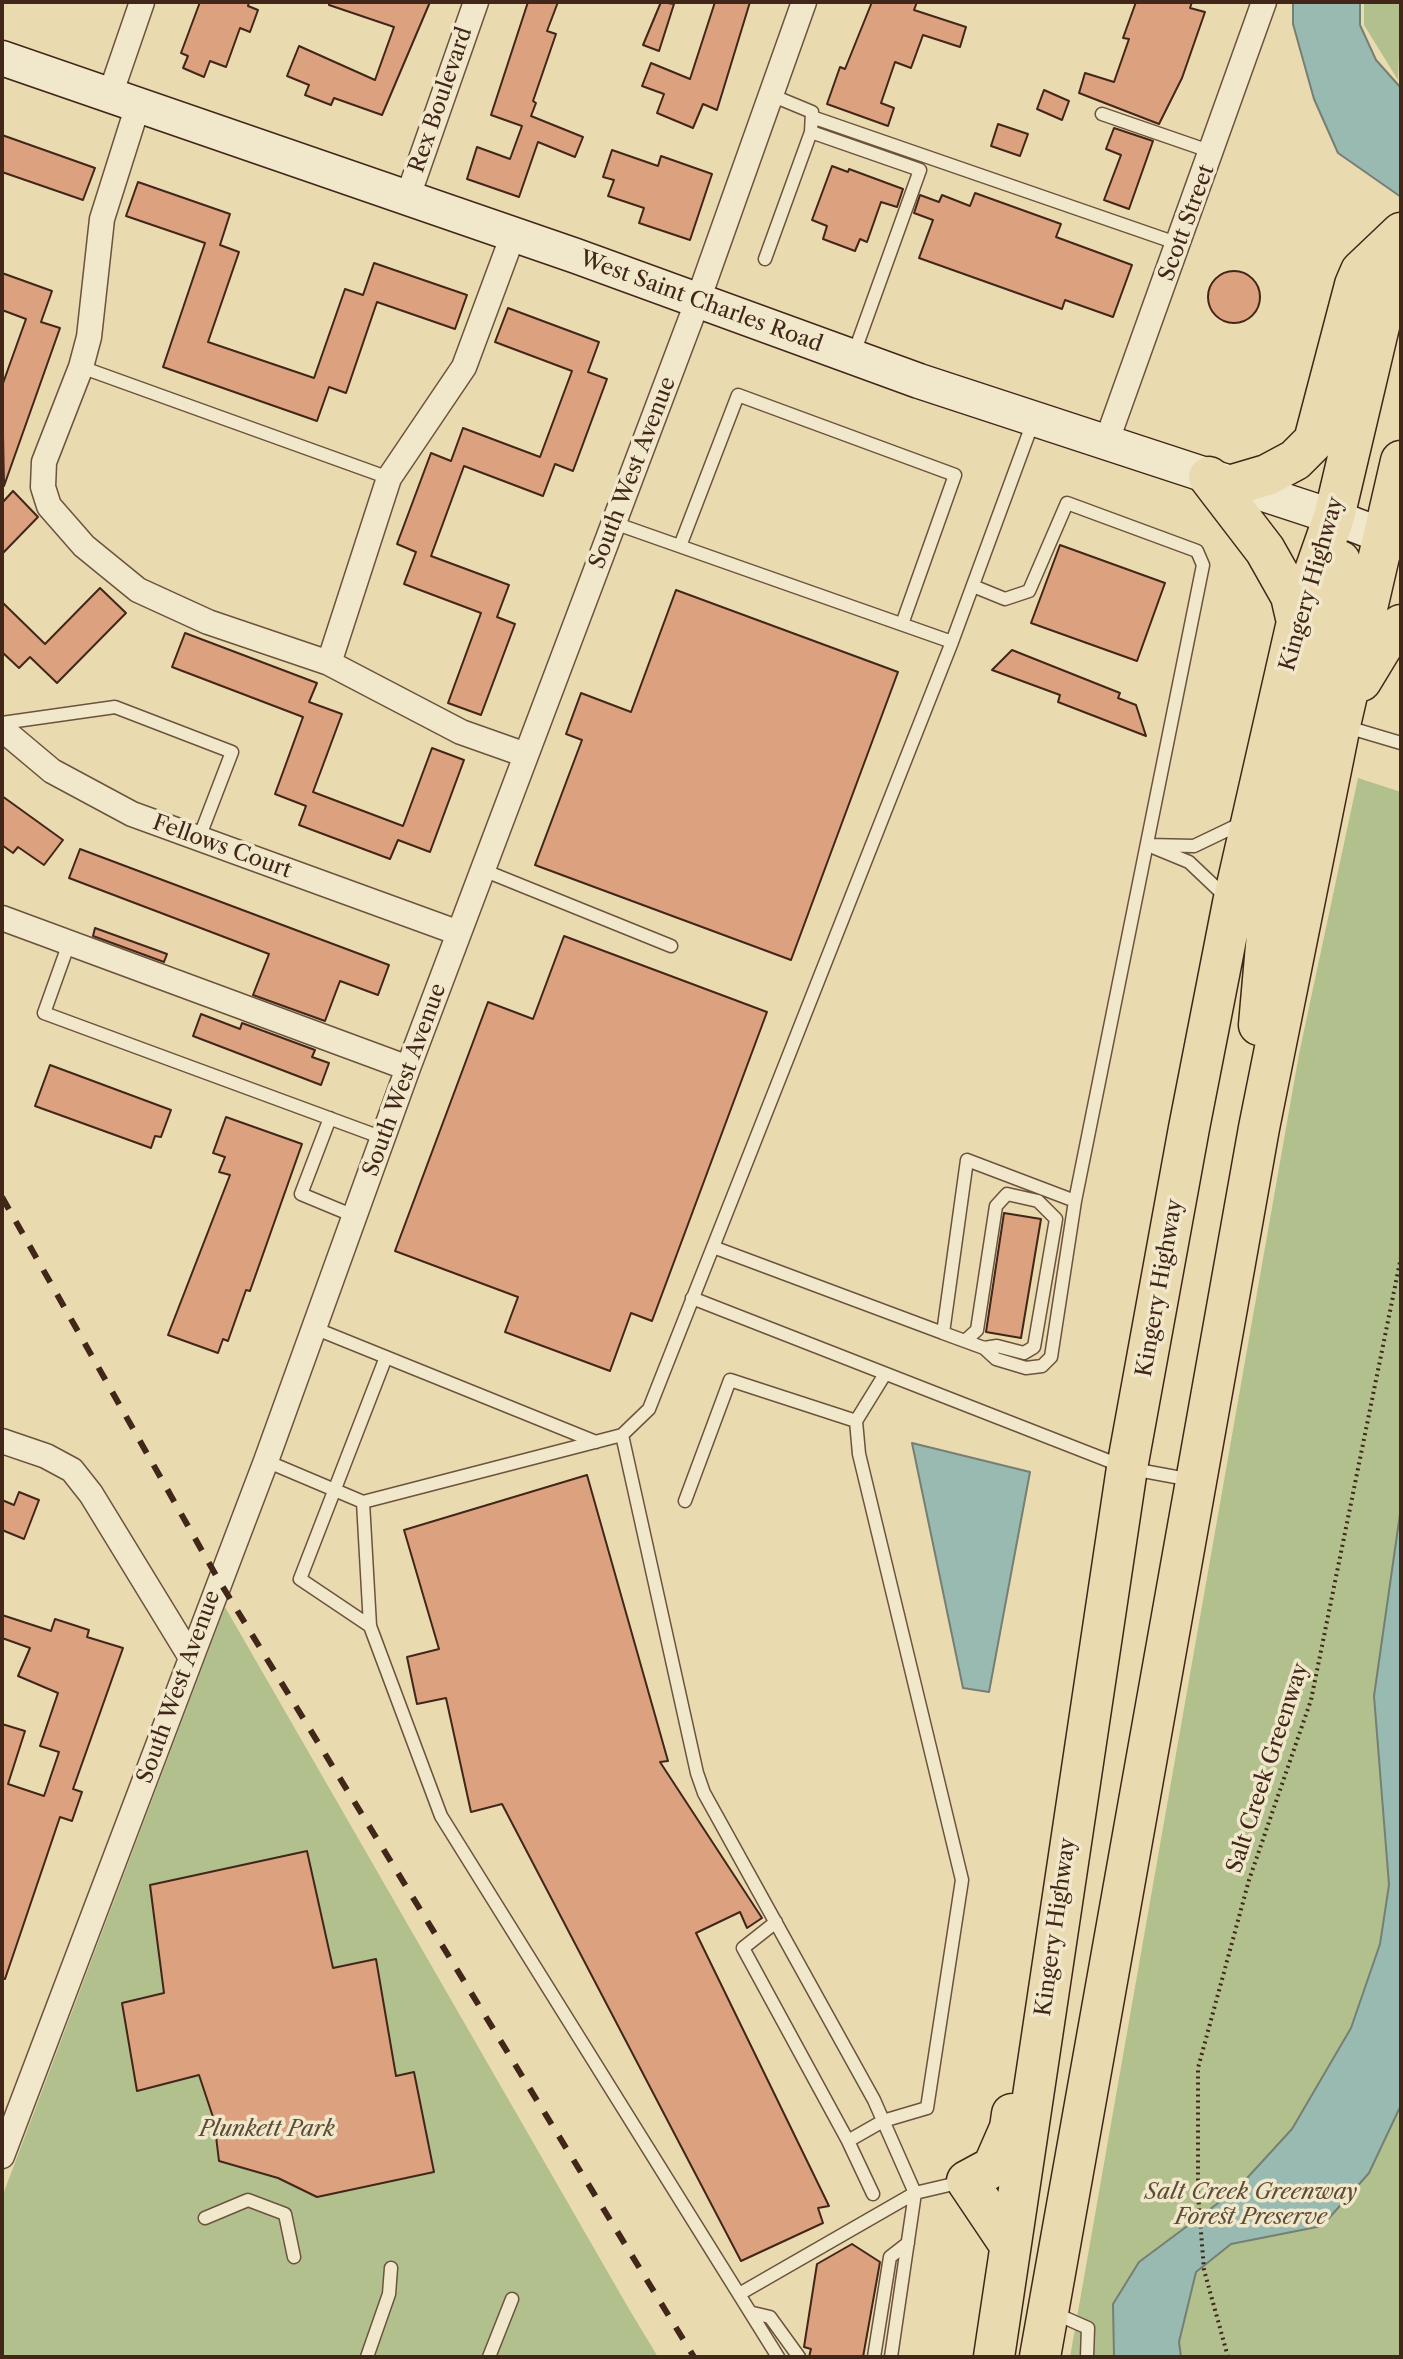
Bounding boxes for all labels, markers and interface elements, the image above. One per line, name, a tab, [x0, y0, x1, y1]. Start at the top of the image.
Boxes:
street label: Rex Boulevard	[404, 24, 478, 176]
street label: Scott Street	[1154, 161, 1220, 285]
street label: West Saint Charles Road	[576, 246, 826, 358]
street label: South West Avenue	[584, 373, 682, 573]
street label: Kingery Highway	[1275, 494, 1349, 674]
street label: Fellows Court	[149, 810, 295, 884]
street label: South West Avenue	[358, 980, 452, 1180]
street label: Kingery Highway	[1131, 1197, 1189, 1379]
street label: South West Avenue	[132, 1587, 226, 1787]
street label: Salt Creek Greenway	[1222, 1660, 1314, 1876]
street label: Kingery Highway	[1030, 1836, 1082, 2018]
park label: Plunkett Park	[199, 2117, 335, 2143]
park label: Salt Creek Greenway Forest Preserve	[1145, 2180, 1357, 2232]

